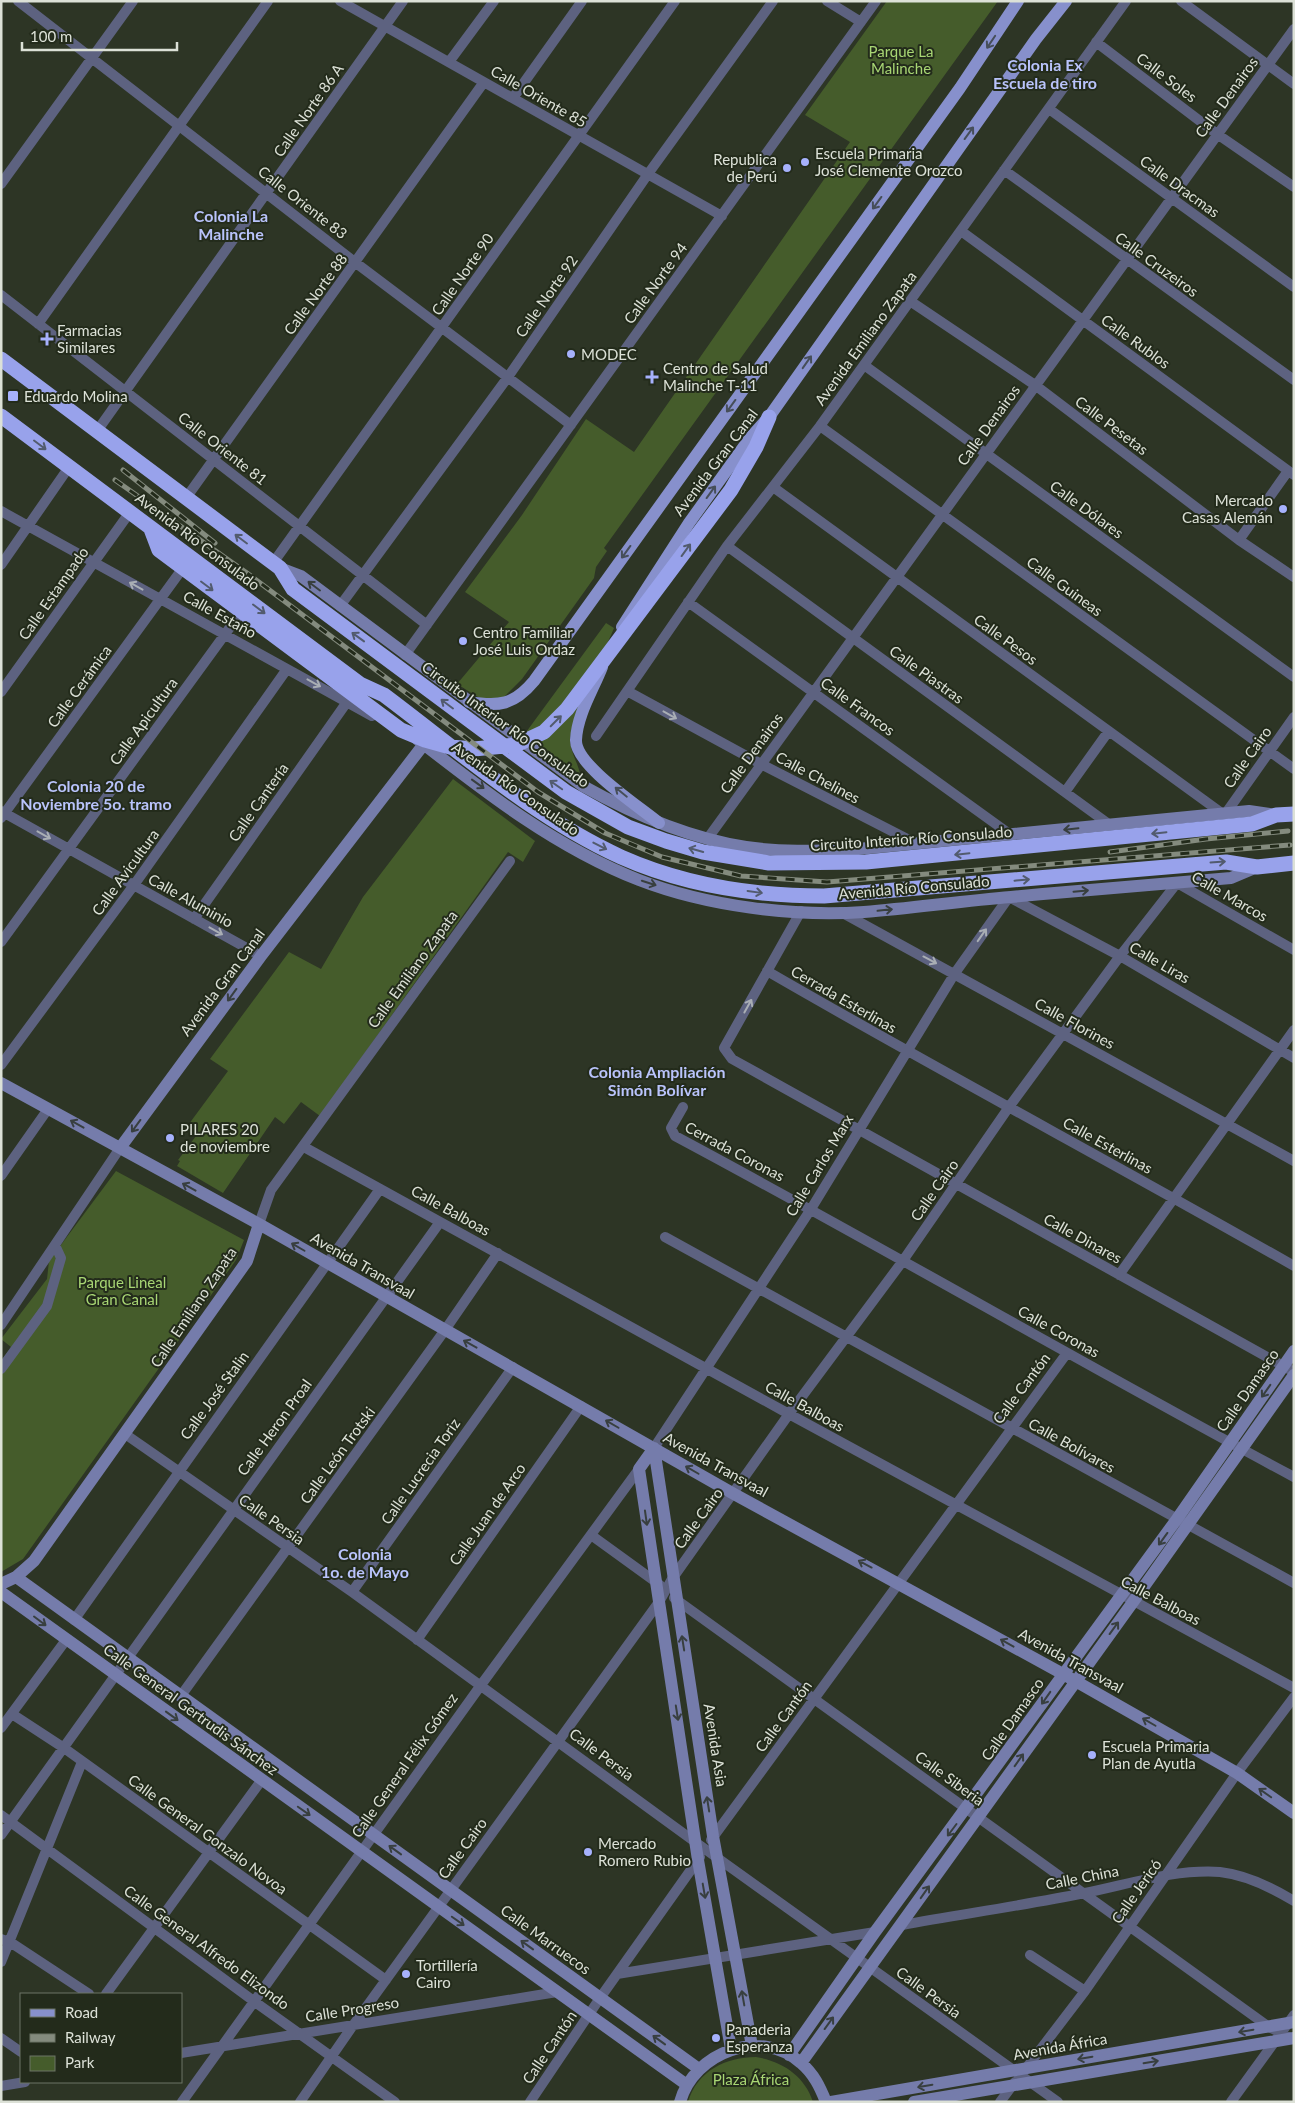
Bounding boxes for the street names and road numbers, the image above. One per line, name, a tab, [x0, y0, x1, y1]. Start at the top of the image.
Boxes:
street label: Calle Soles	[1133, 48, 1201, 106]
street label: Calle Denairos	[1191, 53, 1261, 141]
street label: Calle Norte 86 A	[269, 59, 347, 160]
street label: Calle Oriente 85	[488, 61, 590, 131]
street label: Calle Dracmas	[1137, 151, 1223, 221]
street label: Calle Oriente 83	[255, 162, 351, 242]
street label: Calle Cruzeiros	[1112, 228, 1202, 300]
street label: Calle Norte 90	[427, 229, 497, 318]
street label: Calle Norte 94	[620, 239, 691, 327]
street label: Calle Norte 88	[280, 250, 350, 338]
street label: Calle Norte 92	[511, 252, 581, 340]
street label: Avenida Emiliano Zapata	[810, 267, 920, 409]
street label: Calle Rublos	[1098, 310, 1174, 372]
street label: Calle Denairos	[953, 381, 1023, 469]
street label: Calle Pesetas	[1072, 392, 1152, 458]
street label: Avenida Gran Canal	[669, 405, 761, 519]
street label: Calle Oriente 81	[175, 408, 271, 488]
street label: Calle Dólares	[1047, 476, 1127, 542]
street label: Avenida Río Consulado	[132, 488, 264, 594]
street label: Calle Estampado	[14, 543, 92, 643]
street label: Calle Guineas	[1024, 552, 1106, 620]
street label: Calle Estaño	[180, 586, 260, 642]
street label: Calle Pesos	[971, 610, 1041, 668]
street label: Calle Cerámica	[43, 641, 115, 731]
street label: Calle Piastras	[886, 641, 968, 707]
street label: Circuito Interior Río Consulado	[419, 657, 593, 791]
street label: Calle Francos	[817, 673, 899, 739]
street label: Calle Apicultura	[105, 674, 181, 768]
street label: Calle Denairos	[716, 709, 786, 797]
street label: Calle Cairo	[1219, 723, 1275, 791]
street label: Avenida Río Consulado	[449, 737, 583, 839]
street label: Calle Chelines	[773, 747, 863, 807]
street label: Calle Cantería	[224, 759, 292, 845]
street label: Circuito Interior Río Consulado	[809, 822, 1013, 854]
street label: Calle Avicultura	[88, 825, 162, 919]
street label: Calle Marcos	[1189, 867, 1271, 925]
street label: Calle Aluminio	[145, 869, 237, 931]
street label: Avenida Río Consulado	[838, 871, 990, 903]
street label: Calle Emiliano Zapata	[363, 907, 461, 1031]
street label: Avenida Gran Canal	[176, 925, 268, 1039]
street label: Calle Liras	[1127, 937, 1193, 987]
street label: Cerrada Esterlinas	[788, 961, 900, 1037]
street label: Calle Florines	[1032, 994, 1118, 1052]
street label: Calle Carlos Marx	[781, 1110, 857, 1219]
street label: Calle Esterlinas	[1060, 1113, 1156, 1177]
street label: Cerrada Coronas	[682, 1117, 788, 1185]
street label: Calle Cairo	[906, 1156, 962, 1224]
street label: Calle Balboas	[408, 1181, 494, 1239]
street label: Calle Dinares	[1041, 1209, 1125, 1267]
street label: Avenida Transvaal	[308, 1228, 418, 1302]
street label: Calle Emiliano Zapata	[146, 1244, 240, 1370]
street label: Calle Coronas	[1015, 1301, 1103, 1361]
street label: Calle Damasco	[1212, 1345, 1282, 1435]
street label: Calle José Stalin	[176, 1347, 252, 1443]
street label: Calle Cantón	[988, 1349, 1054, 1427]
street label: Calle Heron Proal	[233, 1375, 315, 1479]
street label: Calle Balboas	[762, 1377, 848, 1435]
street label: Calle León Trotski	[296, 1403, 378, 1507]
street label: Calle Lucrecia Toriz	[377, 1414, 463, 1527]
street label: Calle Bolívares	[1026, 1414, 1118, 1476]
street label: Avenida Transvaal	[660, 1428, 772, 1500]
street label: Calle Juan de Arco	[445, 1459, 529, 1569]
street label: Calle Cairo	[670, 1484, 726, 1552]
street label: Calle Persia	[236, 1490, 308, 1548]
street label: Calle Balboas	[1118, 1571, 1204, 1629]
street label: Avenida Transvaal	[1015, 1624, 1127, 1696]
street label: Calle General Gertrudis Sánchez	[100, 1640, 282, 1779]
street label: Calle Damasco	[977, 1674, 1047, 1764]
street label: Calle Cantón	[751, 1677, 815, 1755]
street label: Calle General Félix Gómez	[347, 1689, 461, 1841]
street label: Avenida Asia	[701, 1702, 731, 1788]
street label: Calle Persia	[566, 1724, 638, 1784]
street label: Calle Siberia	[912, 1747, 988, 1809]
street label: Calle General Gonzalo Novoa	[125, 1770, 291, 1898]
street label: Calle Cairo	[434, 1814, 490, 1882]
street label: Calle Jericó	[1107, 1855, 1165, 1927]
street label: Calle China	[1044, 1861, 1120, 1893]
street label: Calle General Alfredo Elizondo	[121, 1881, 293, 2013]
street label: Calle Marruecos	[498, 1900, 594, 1978]
street label: Calle Persia	[893, 1962, 965, 2022]
street label: Calle Progreso	[304, 1993, 400, 2025]
street label: Calle Cantón	[518, 2007, 580, 2087]
street label: Avenida África	[1012, 2029, 1108, 2063]

